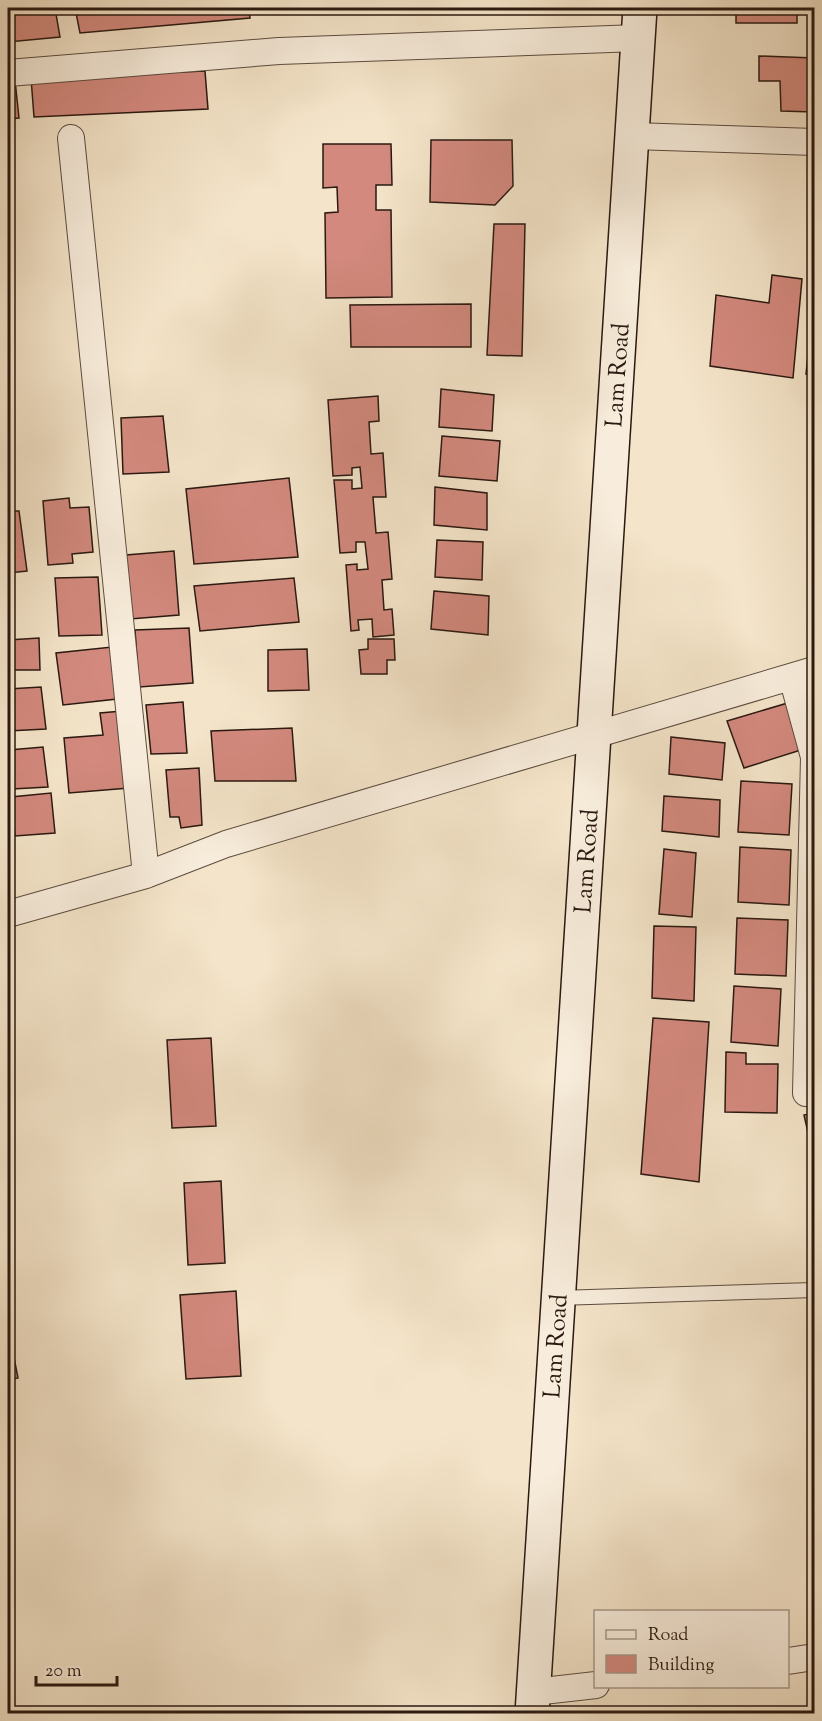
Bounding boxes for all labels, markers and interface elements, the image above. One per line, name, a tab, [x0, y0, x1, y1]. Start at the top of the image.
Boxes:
street label: Lam Road	[598, 321, 640, 428]
street label: Lam Road	[567, 807, 609, 914]
street label: Lam Road	[536, 1292, 578, 1399]
legend	[594, 1610, 789, 1688]
text: Road	[648, 1623, 688, 1649]
scale bar	[36, 1649, 117, 1687]
text: Building	[648, 1653, 714, 1679]
text: 20 m	[45, 1659, 82, 1685]

